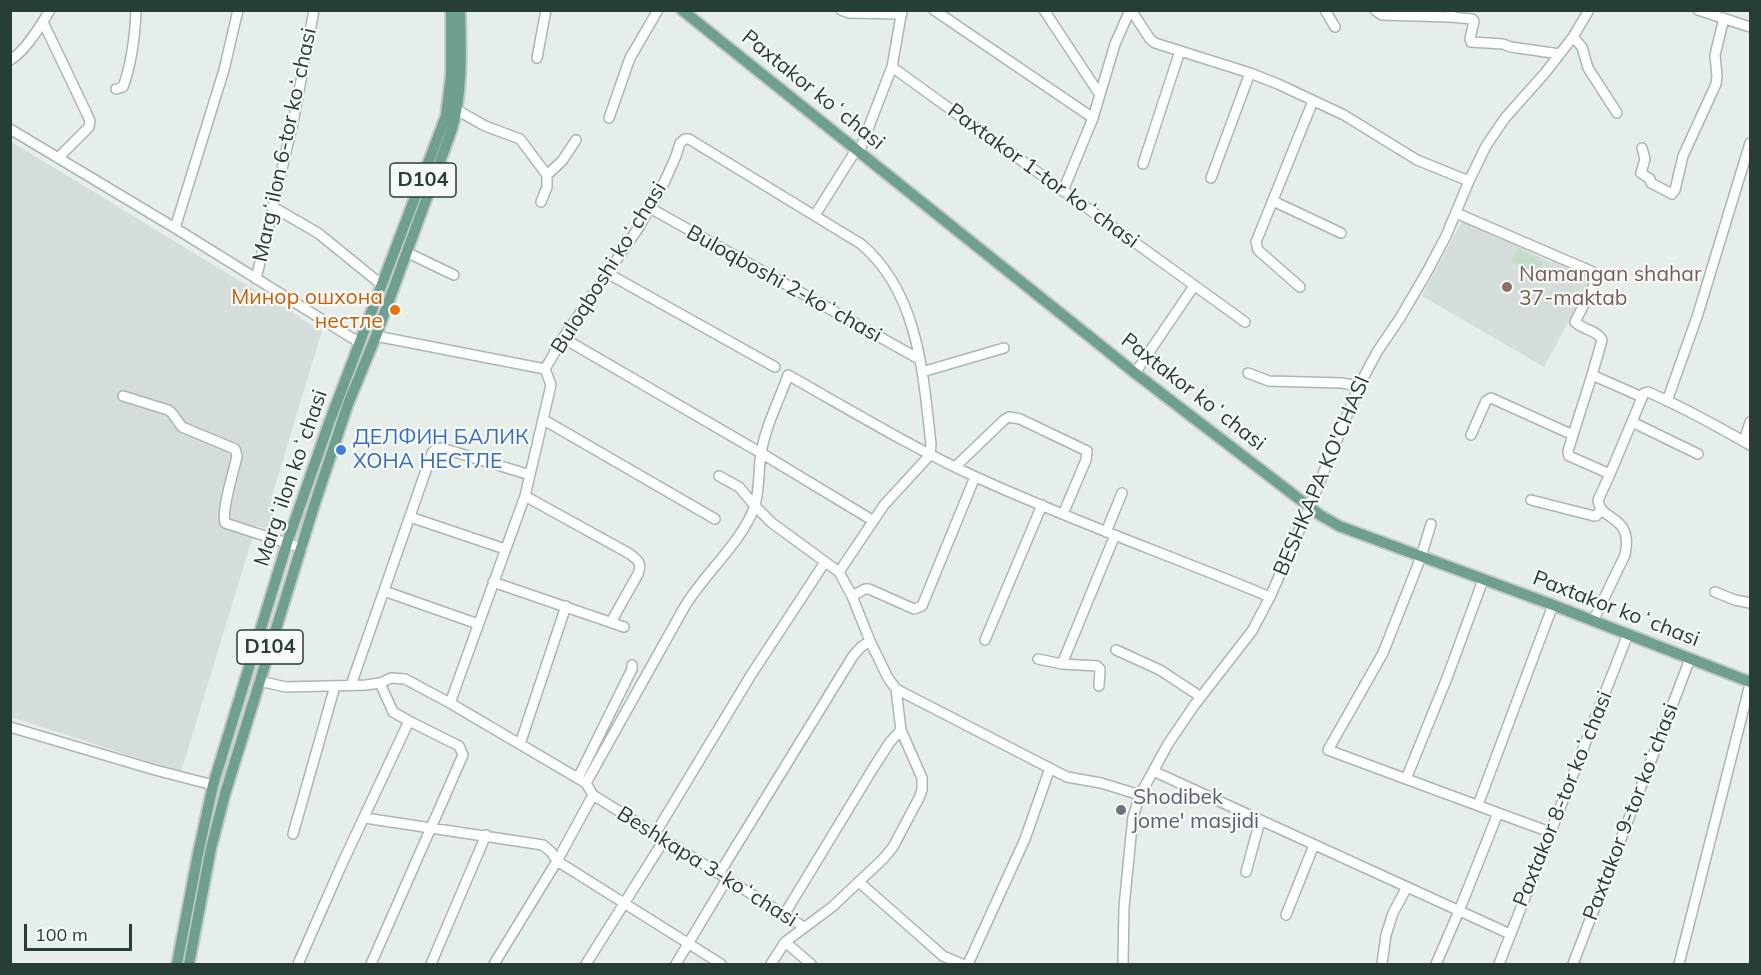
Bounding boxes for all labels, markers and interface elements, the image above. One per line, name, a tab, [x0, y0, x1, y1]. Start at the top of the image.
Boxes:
street label: Paxtakor koʻchasi	[737, 25, 889, 155]
street label: Margʻilon 6-tor koʻchasi	[248, 26, 322, 264]
street label: Paxtakor 1-tor koʻchasi	[942, 98, 1144, 254]
road number: D104	[390, 163, 456, 197]
street label: Buloqboshi koʻchasi	[546, 178, 672, 358]
street label: Buloqboshi 2-koʻchasi	[682, 220, 886, 348]
place label: Namangan shahar 37-maktab	[1519, 262, 1702, 312]
marker: Namangan shahar 37-maktab	[1500, 280, 1514, 294]
place label: Минор ошхона нестле	[231, 285, 383, 335]
marker: Минор ошхона нестле	[388, 303, 402, 317]
street label: Paxtakor koʻchasi	[1116, 328, 1270, 456]
street label: BESHKAPA KO'CHASI	[1268, 372, 1376, 580]
street label: Margʻilon koʻchasi	[249, 387, 333, 569]
place label: ДЕЛФИН БАЛИК ХОНА НЕСТЛЕ	[353, 425, 529, 475]
marker: ДЕЛФИН БАЛИК ХОНА НЕСТЛЕ	[334, 443, 348, 457]
street label: Paxtakor koʻchasi	[1529, 566, 1703, 652]
road number: D104	[237, 630, 303, 664]
street label: Paxtakor 8-tor koʻchasi	[1508, 688, 1618, 910]
street label: Paxtakor 9-tor koʻchasi	[1578, 700, 1684, 924]
place label: Shodibek jome' masjidi	[1133, 785, 1259, 835]
street label: Beshkapa 3-koʻchasi	[612, 801, 802, 933]
marker: Shodibek jome' masjidi	[1114, 803, 1128, 817]
scale bar	[27, 912, 135, 950]
text: 100 m	[35, 923, 88, 946]

